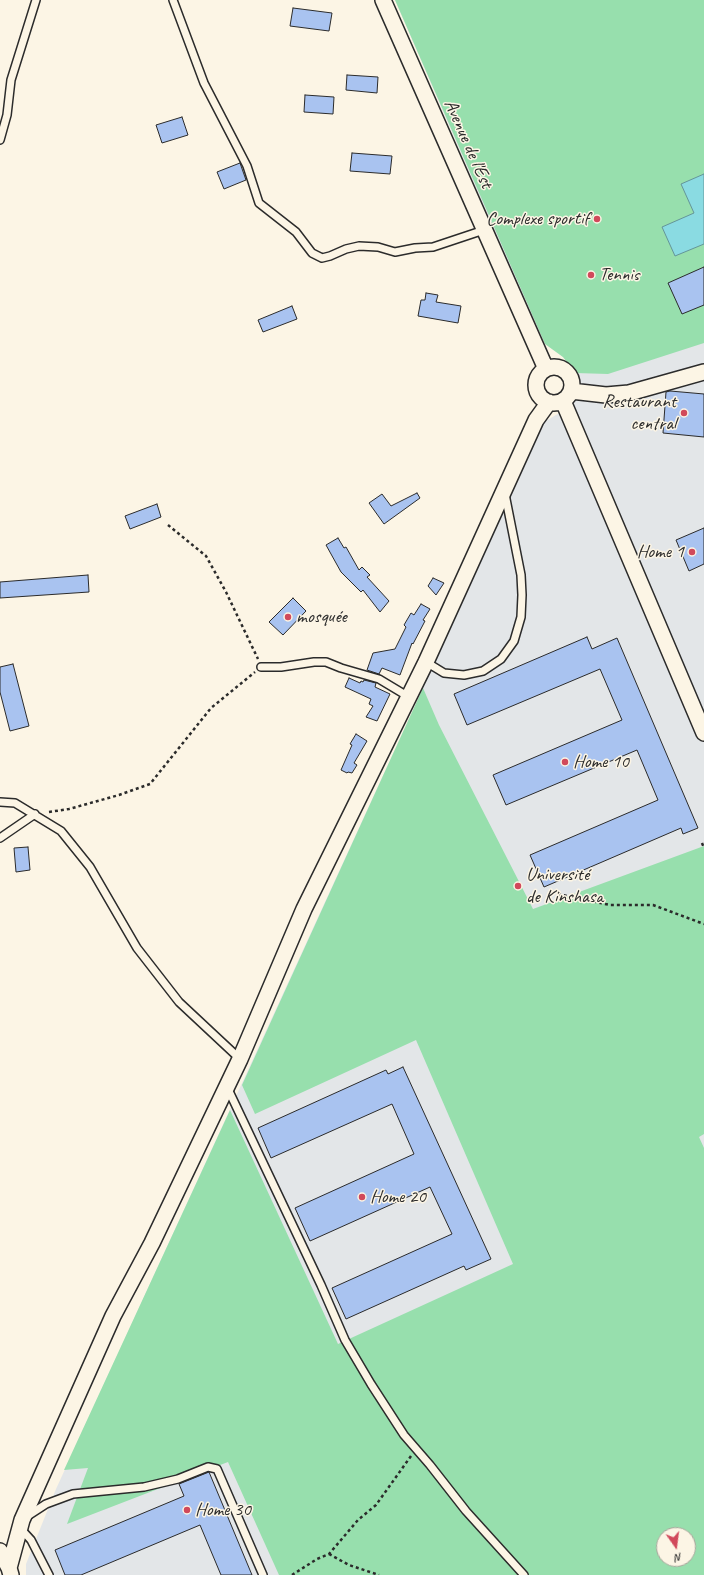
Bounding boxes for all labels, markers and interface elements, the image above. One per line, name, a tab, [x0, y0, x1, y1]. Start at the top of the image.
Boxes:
street label: Avenue de l'Est	[438, 96, 498, 192]
place label: Complexe sportif	[486, 208, 589, 230]
marker: Complexe sportif	[592, 214, 602, 224]
place label: Tennis	[599, 264, 639, 286]
marker: Tennis	[586, 270, 596, 280]
place label: Restaurant central	[602, 391, 676, 435]
marker: Restaurant central	[679, 408, 689, 418]
place label: Home 1	[637, 541, 684, 563]
marker: Home 1	[687, 547, 697, 557]
place label: mosquée	[296, 606, 347, 628]
marker: mosquée	[283, 612, 293, 622]
place label: Home 10	[573, 751, 629, 773]
marker: Home 10	[560, 757, 570, 767]
place label: Université de Kinshasa	[526, 864, 603, 908]
marker: Université de Kinshasa	[513, 881, 523, 891]
place label: Home 20	[370, 1186, 426, 1208]
marker: Home 20	[357, 1192, 367, 1202]
place label: Home 30	[195, 1499, 251, 1521]
marker: Home 30	[182, 1505, 192, 1515]
north arrow	[656, 1527, 696, 1567]
text: N	[674, 1550, 684, 1565]

